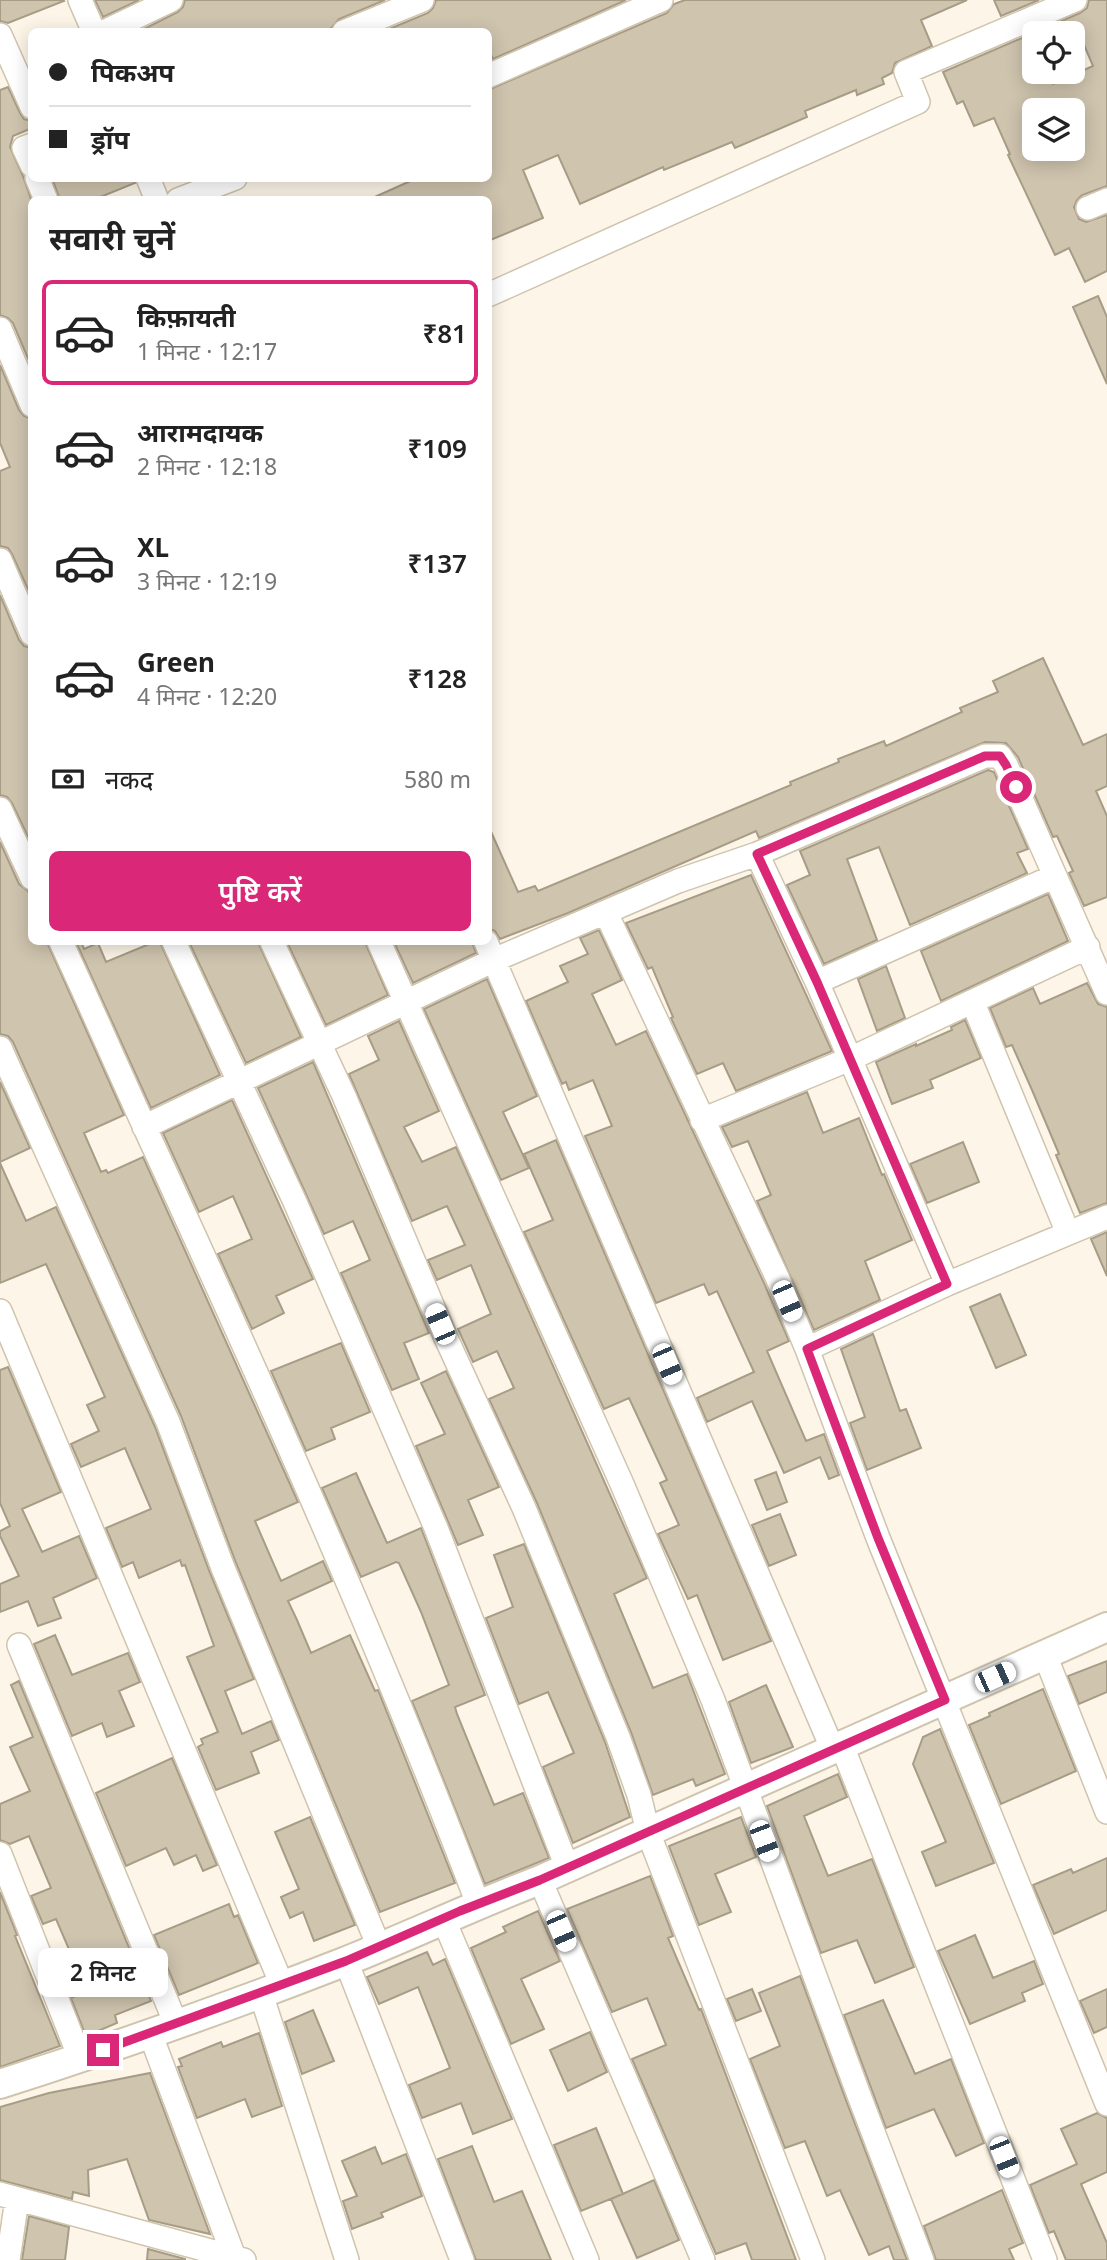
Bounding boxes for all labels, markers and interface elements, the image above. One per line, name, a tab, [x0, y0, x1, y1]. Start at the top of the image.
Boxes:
map controls	[1022, 21, 1085, 161]
button: locate	[1022, 21, 1085, 84]
text: पिकअप	[91, 54, 174, 90]
button: layers	[1022, 98, 1085, 161]
text: ड्रॉप	[91, 121, 129, 157]
text: सवारी चुनें	[49, 216, 175, 259]
text: किफ़ायती	[137, 299, 236, 335]
icon: car	[53, 301, 116, 364]
text: ₹81	[422, 315, 467, 351]
text: 1 मिनट · 12:17	[137, 335, 277, 367]
text: आरामदायक	[137, 414, 263, 450]
icon: car	[53, 416, 116, 479]
text: ₹109	[408, 430, 467, 466]
text: 2 मिनट · 12:18	[137, 450, 277, 482]
text: XL	[137, 529, 169, 565]
icon: car	[53, 531, 116, 594]
text: ₹137	[408, 545, 467, 581]
text: 3 मिनट · 12:19	[137, 565, 277, 597]
text: Green	[137, 644, 215, 680]
icon: car	[53, 646, 116, 709]
text: ₹128	[408, 660, 467, 696]
text: 4 मिनट · 12:20	[137, 680, 277, 712]
icon: cash	[49, 760, 87, 798]
text: नकद	[105, 761, 153, 797]
text: 580 m	[404, 763, 471, 795]
route start	[1000, 771, 1032, 803]
button: पुष्टि करें	[49, 851, 471, 931]
car	[770, 1278, 805, 1324]
car	[423, 1301, 458, 1347]
car	[650, 1341, 685, 1387]
car	[972, 1659, 1019, 1695]
car	[747, 1818, 782, 1864]
car	[544, 1908, 579, 1954]
callout: 2 मिनट	[38, 1948, 168, 1997]
text: 2 मिनट	[70, 1956, 136, 1988]
route end	[87, 2034, 119, 2066]
car	[987, 2134, 1022, 2180]

